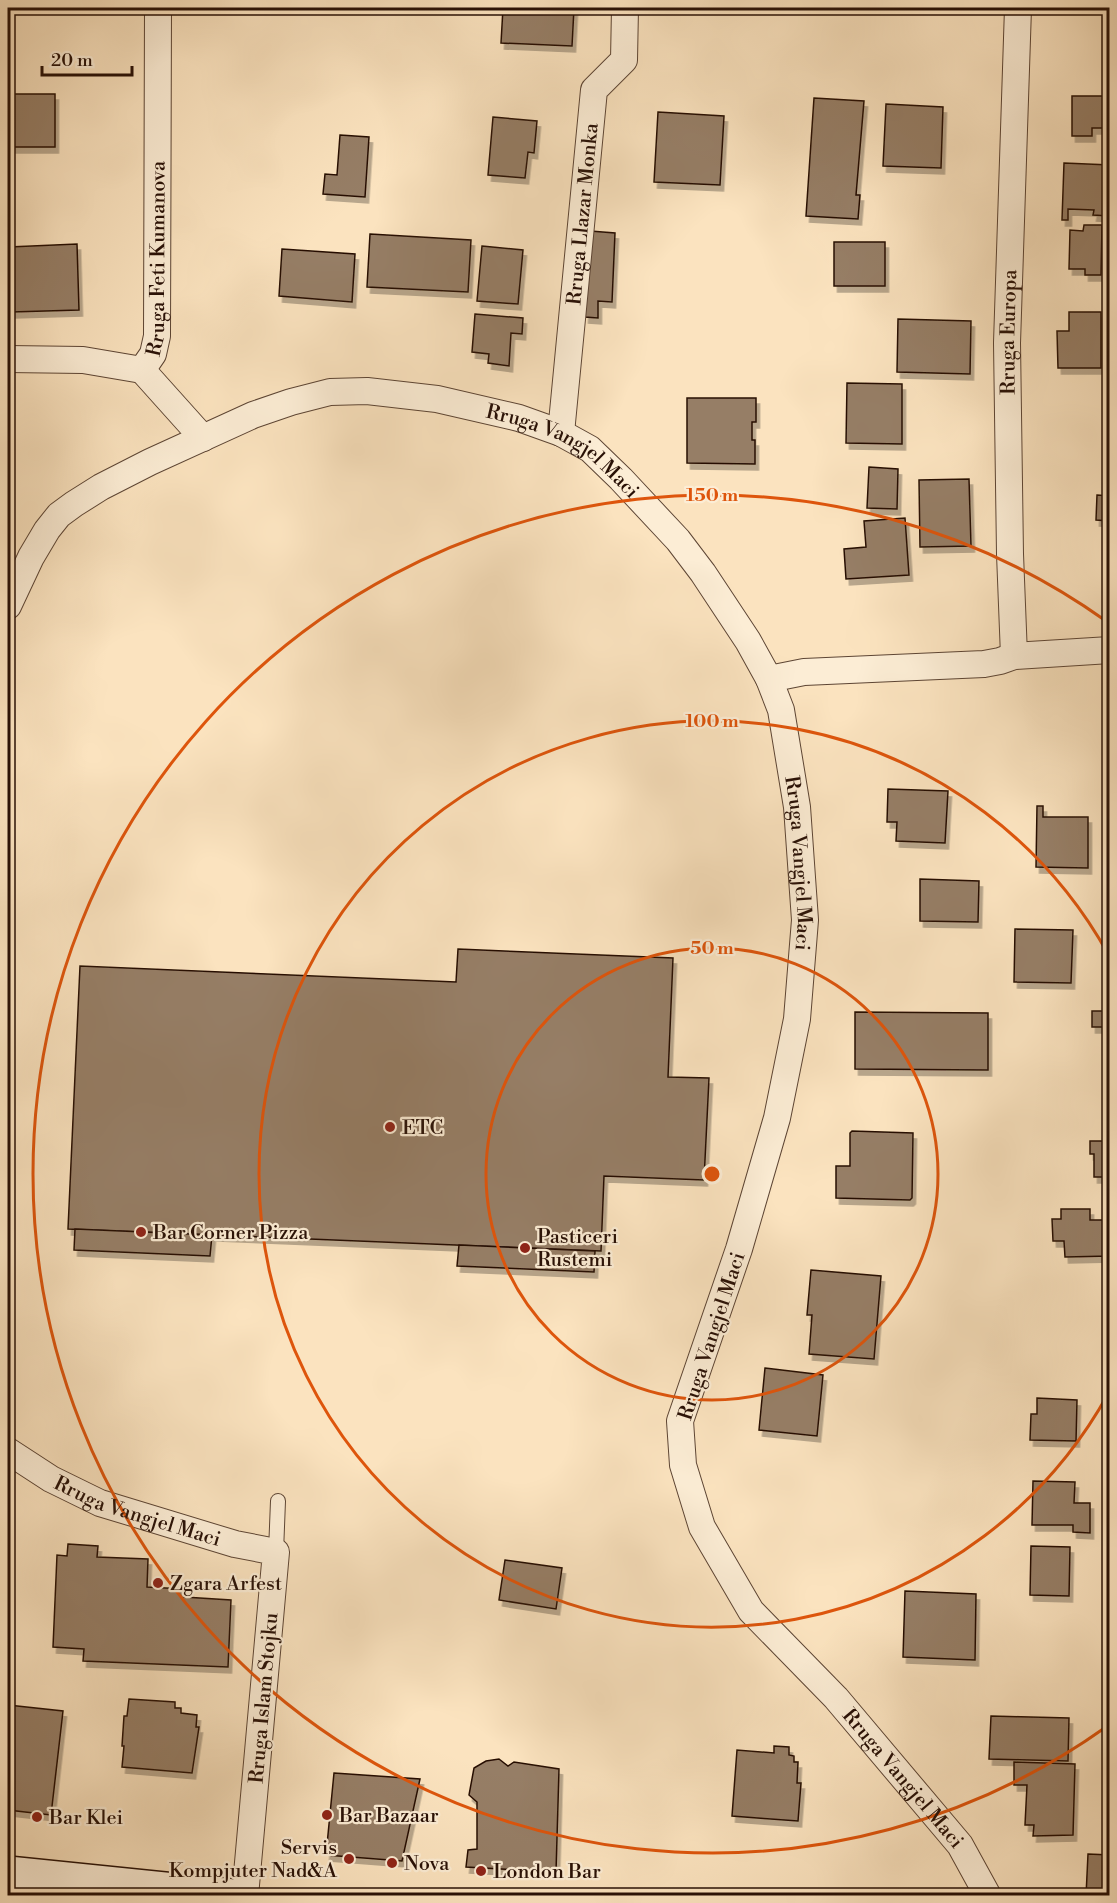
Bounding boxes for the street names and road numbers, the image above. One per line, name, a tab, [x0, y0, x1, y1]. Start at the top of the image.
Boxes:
street label: Rruga Llazar Monka	[562, 121, 605, 306]
street label: Rruga Feti Kumanova	[142, 160, 172, 359]
street label: Rruga Europa	[996, 268, 1023, 395]
street label: Rruga Vangjel Maci	[483, 400, 644, 504]
street label: Rruga Vangjel Maci	[778, 774, 816, 952]
street label: Rruga Vangjel Maci	[673, 1249, 752, 1424]
street label: Rruga Vangjel Maci	[49, 1471, 224, 1553]
street label: Rruga Islam Stojku	[245, 1611, 284, 1785]
street label: Rruga Vangjel Maci	[836, 1704, 969, 1854]

